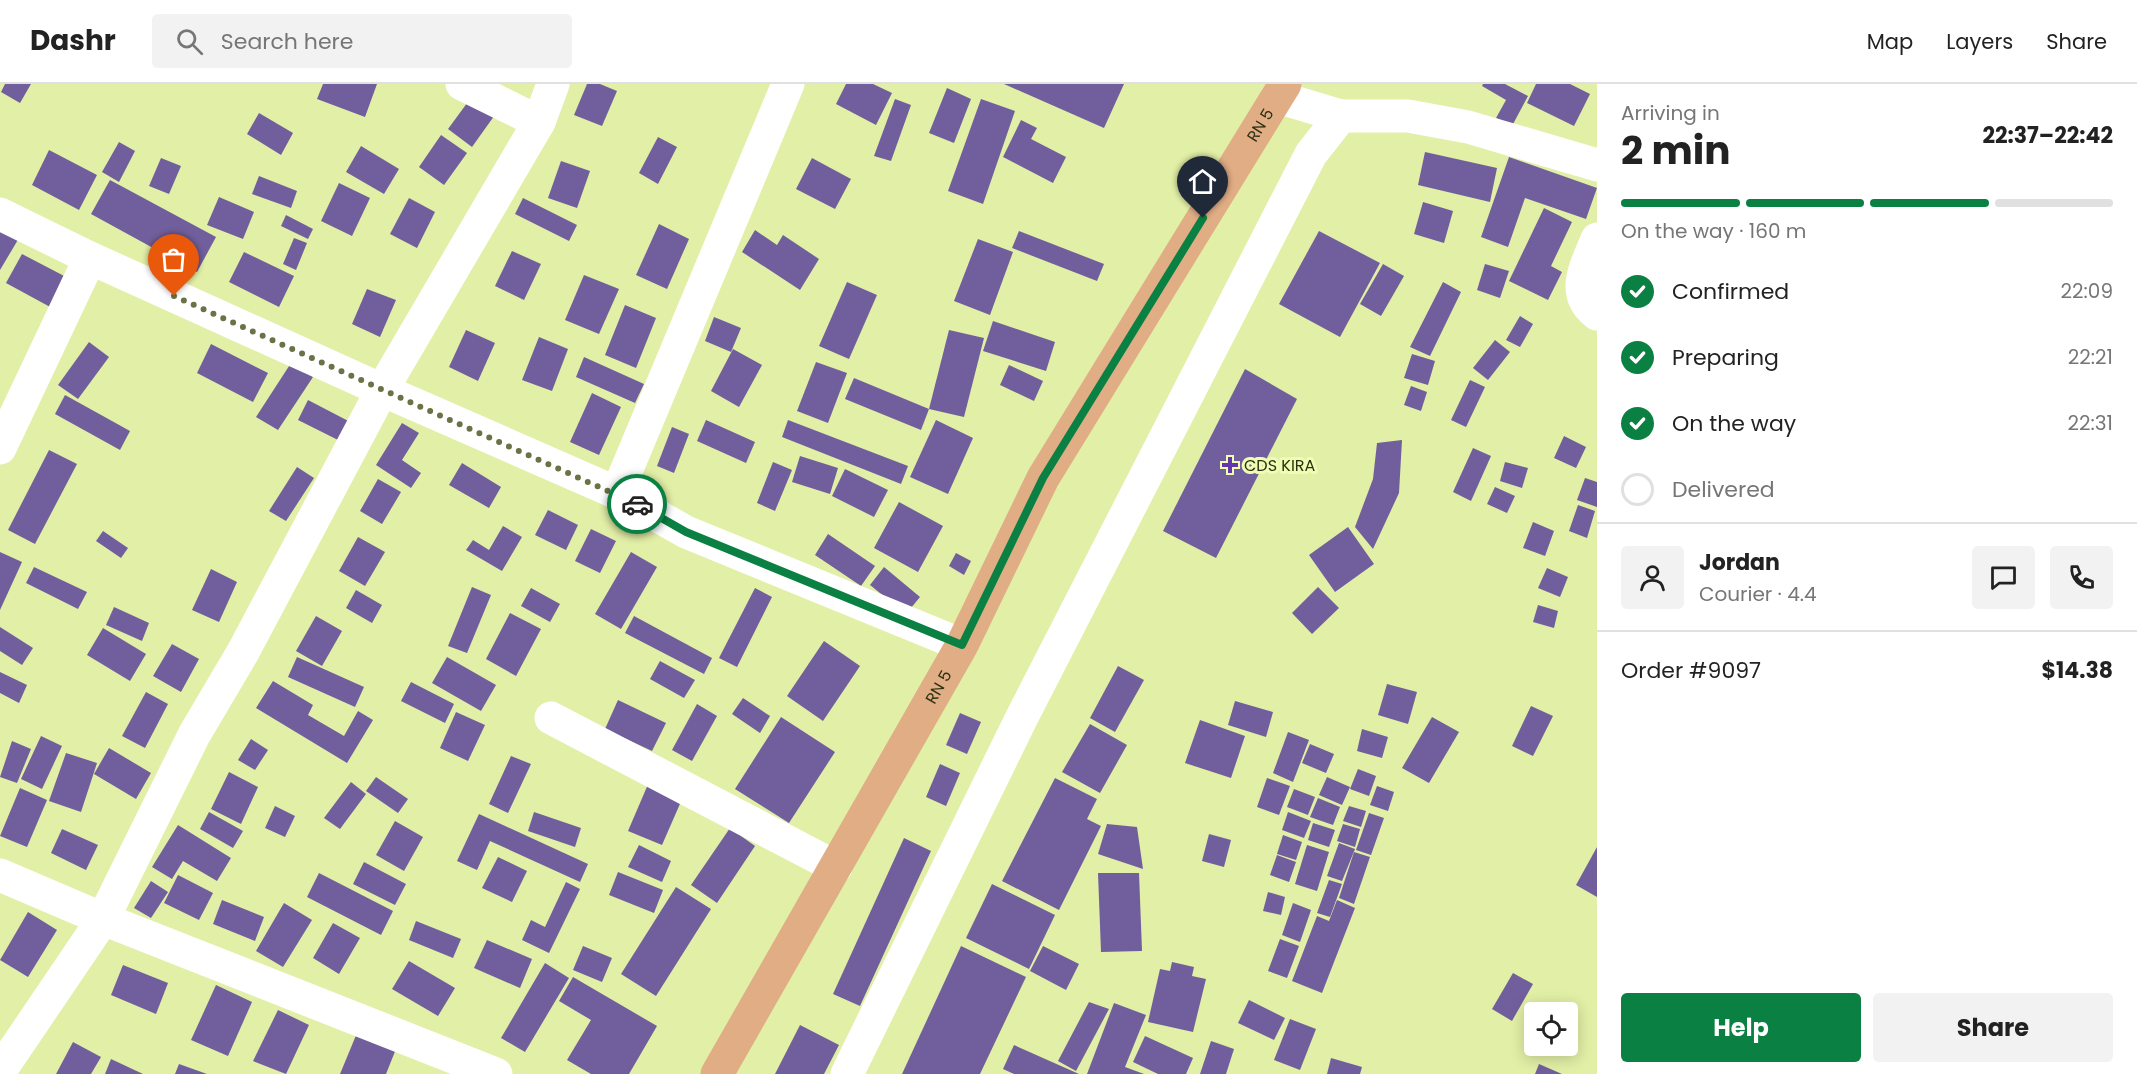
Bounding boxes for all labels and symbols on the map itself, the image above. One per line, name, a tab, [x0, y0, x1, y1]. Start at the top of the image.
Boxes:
street label: RN 5	[1241, 104, 1279, 146]
pin	[1177, 156, 1228, 218]
pin	[148, 234, 199, 296]
place label: CDS KIRA	[1244, 454, 1316, 477]
marker: CDS KIRA	[1221, 456, 1239, 474]
courier	[607, 474, 667, 534]
street label: RN 5	[919, 666, 957, 708]

